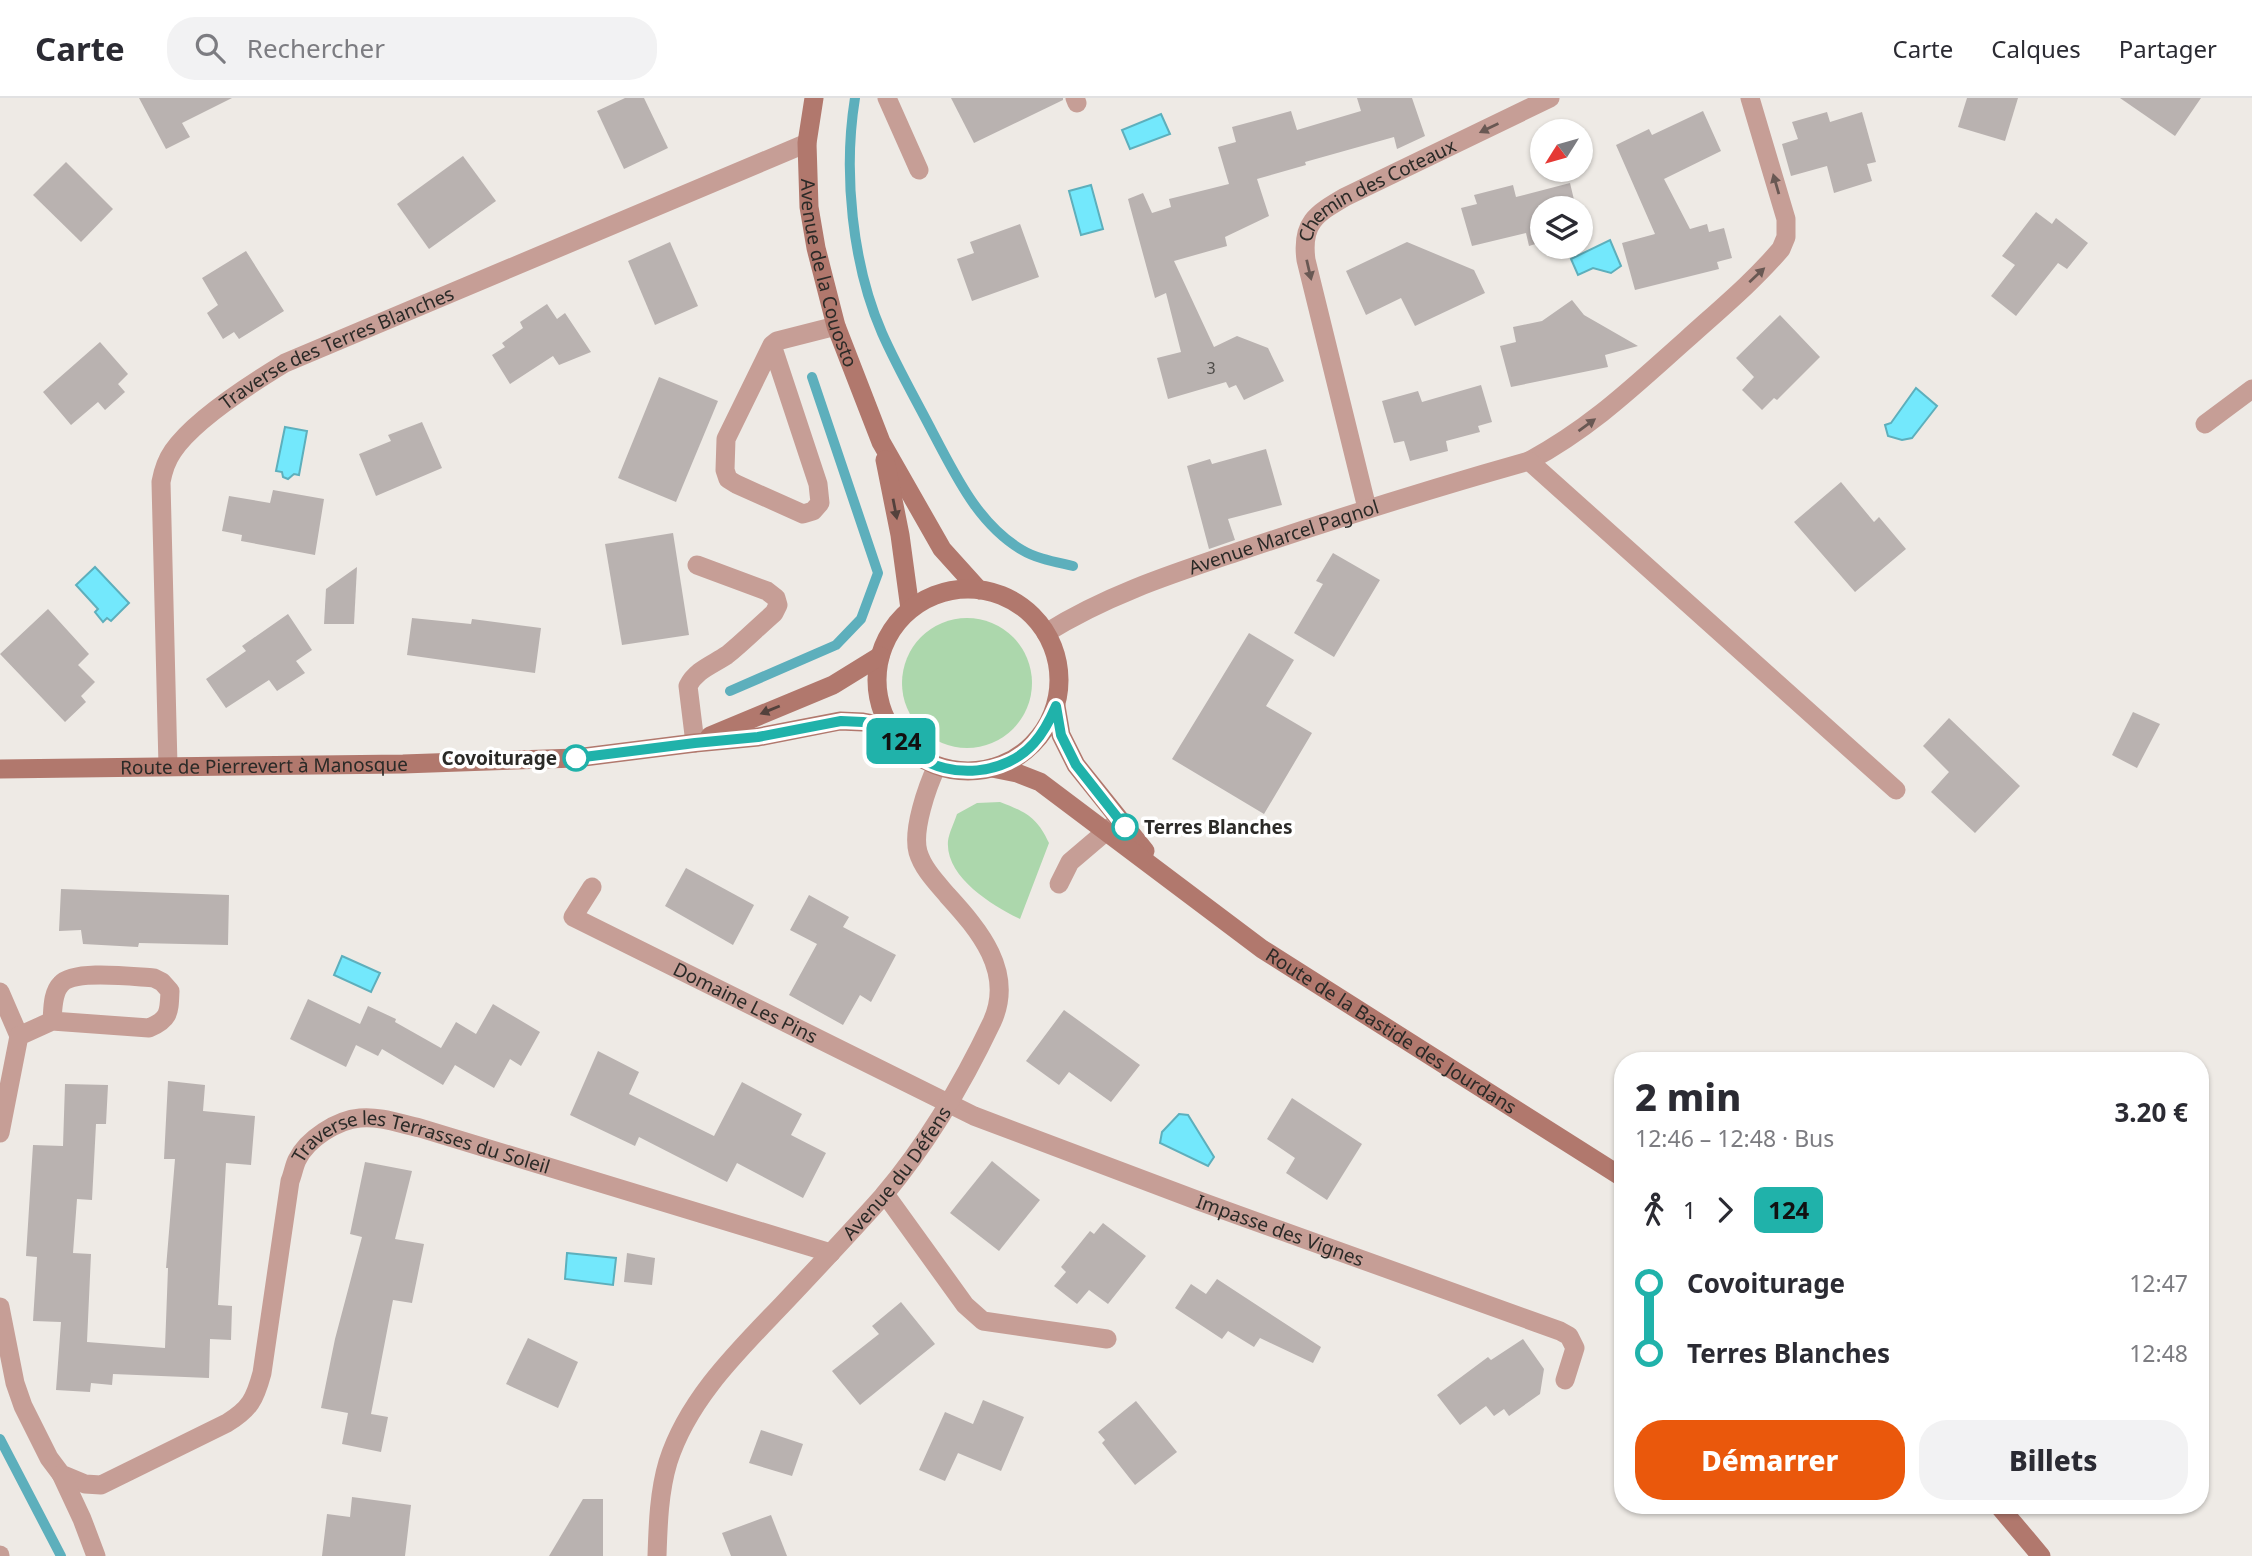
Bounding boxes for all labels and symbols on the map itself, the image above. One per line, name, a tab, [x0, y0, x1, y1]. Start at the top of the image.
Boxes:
north arrow	[1530, 119, 1592, 182]
one-way arrow	[1479, 122, 1499, 133]
street label: Chemin des Coteaux	[1292, 132, 1460, 244]
one-way arrow	[1770, 173, 1780, 194]
street label: Avenue de la Couosto	[795, 178, 864, 371]
one-way arrow	[1304, 259, 1315, 281]
one-way arrow	[1748, 267, 1765, 283]
street label: Traverse des Terres Blanches	[214, 280, 458, 415]
house number: 3	[1206, 357, 1216, 379]
one-way arrow	[1578, 419, 1596, 433]
street label: Avenue Marcel Pagnol	[1185, 494, 1382, 580]
one-way arrow	[889, 498, 900, 520]
one-way arrow	[759, 705, 780, 716]
line badge: 124	[861, 718, 941, 764]
place label: Covoiturage	[441, 745, 557, 771]
marker: Covoiturage	[563, 745, 589, 771]
street label: Route de Pierrevert à Manosque	[120, 751, 408, 781]
marker: Terres Blanches	[1112, 814, 1138, 840]
place label: Terres Blanches	[1144, 814, 1292, 840]
street label: Route de la Bastide des Jourdans	[1261, 942, 1522, 1120]
street label: Domaine Les Pins	[669, 956, 822, 1049]
street label: Avenue du Défens	[837, 1101, 957, 1245]
text: Traverse les Terrasses du Soleil	[285, 1105, 553, 1180]
street label: Traverse les Terrasses du Soleil	[289, 1159, 563, 1181]
street label: Impasse des Vignes	[1193, 1188, 1368, 1272]

